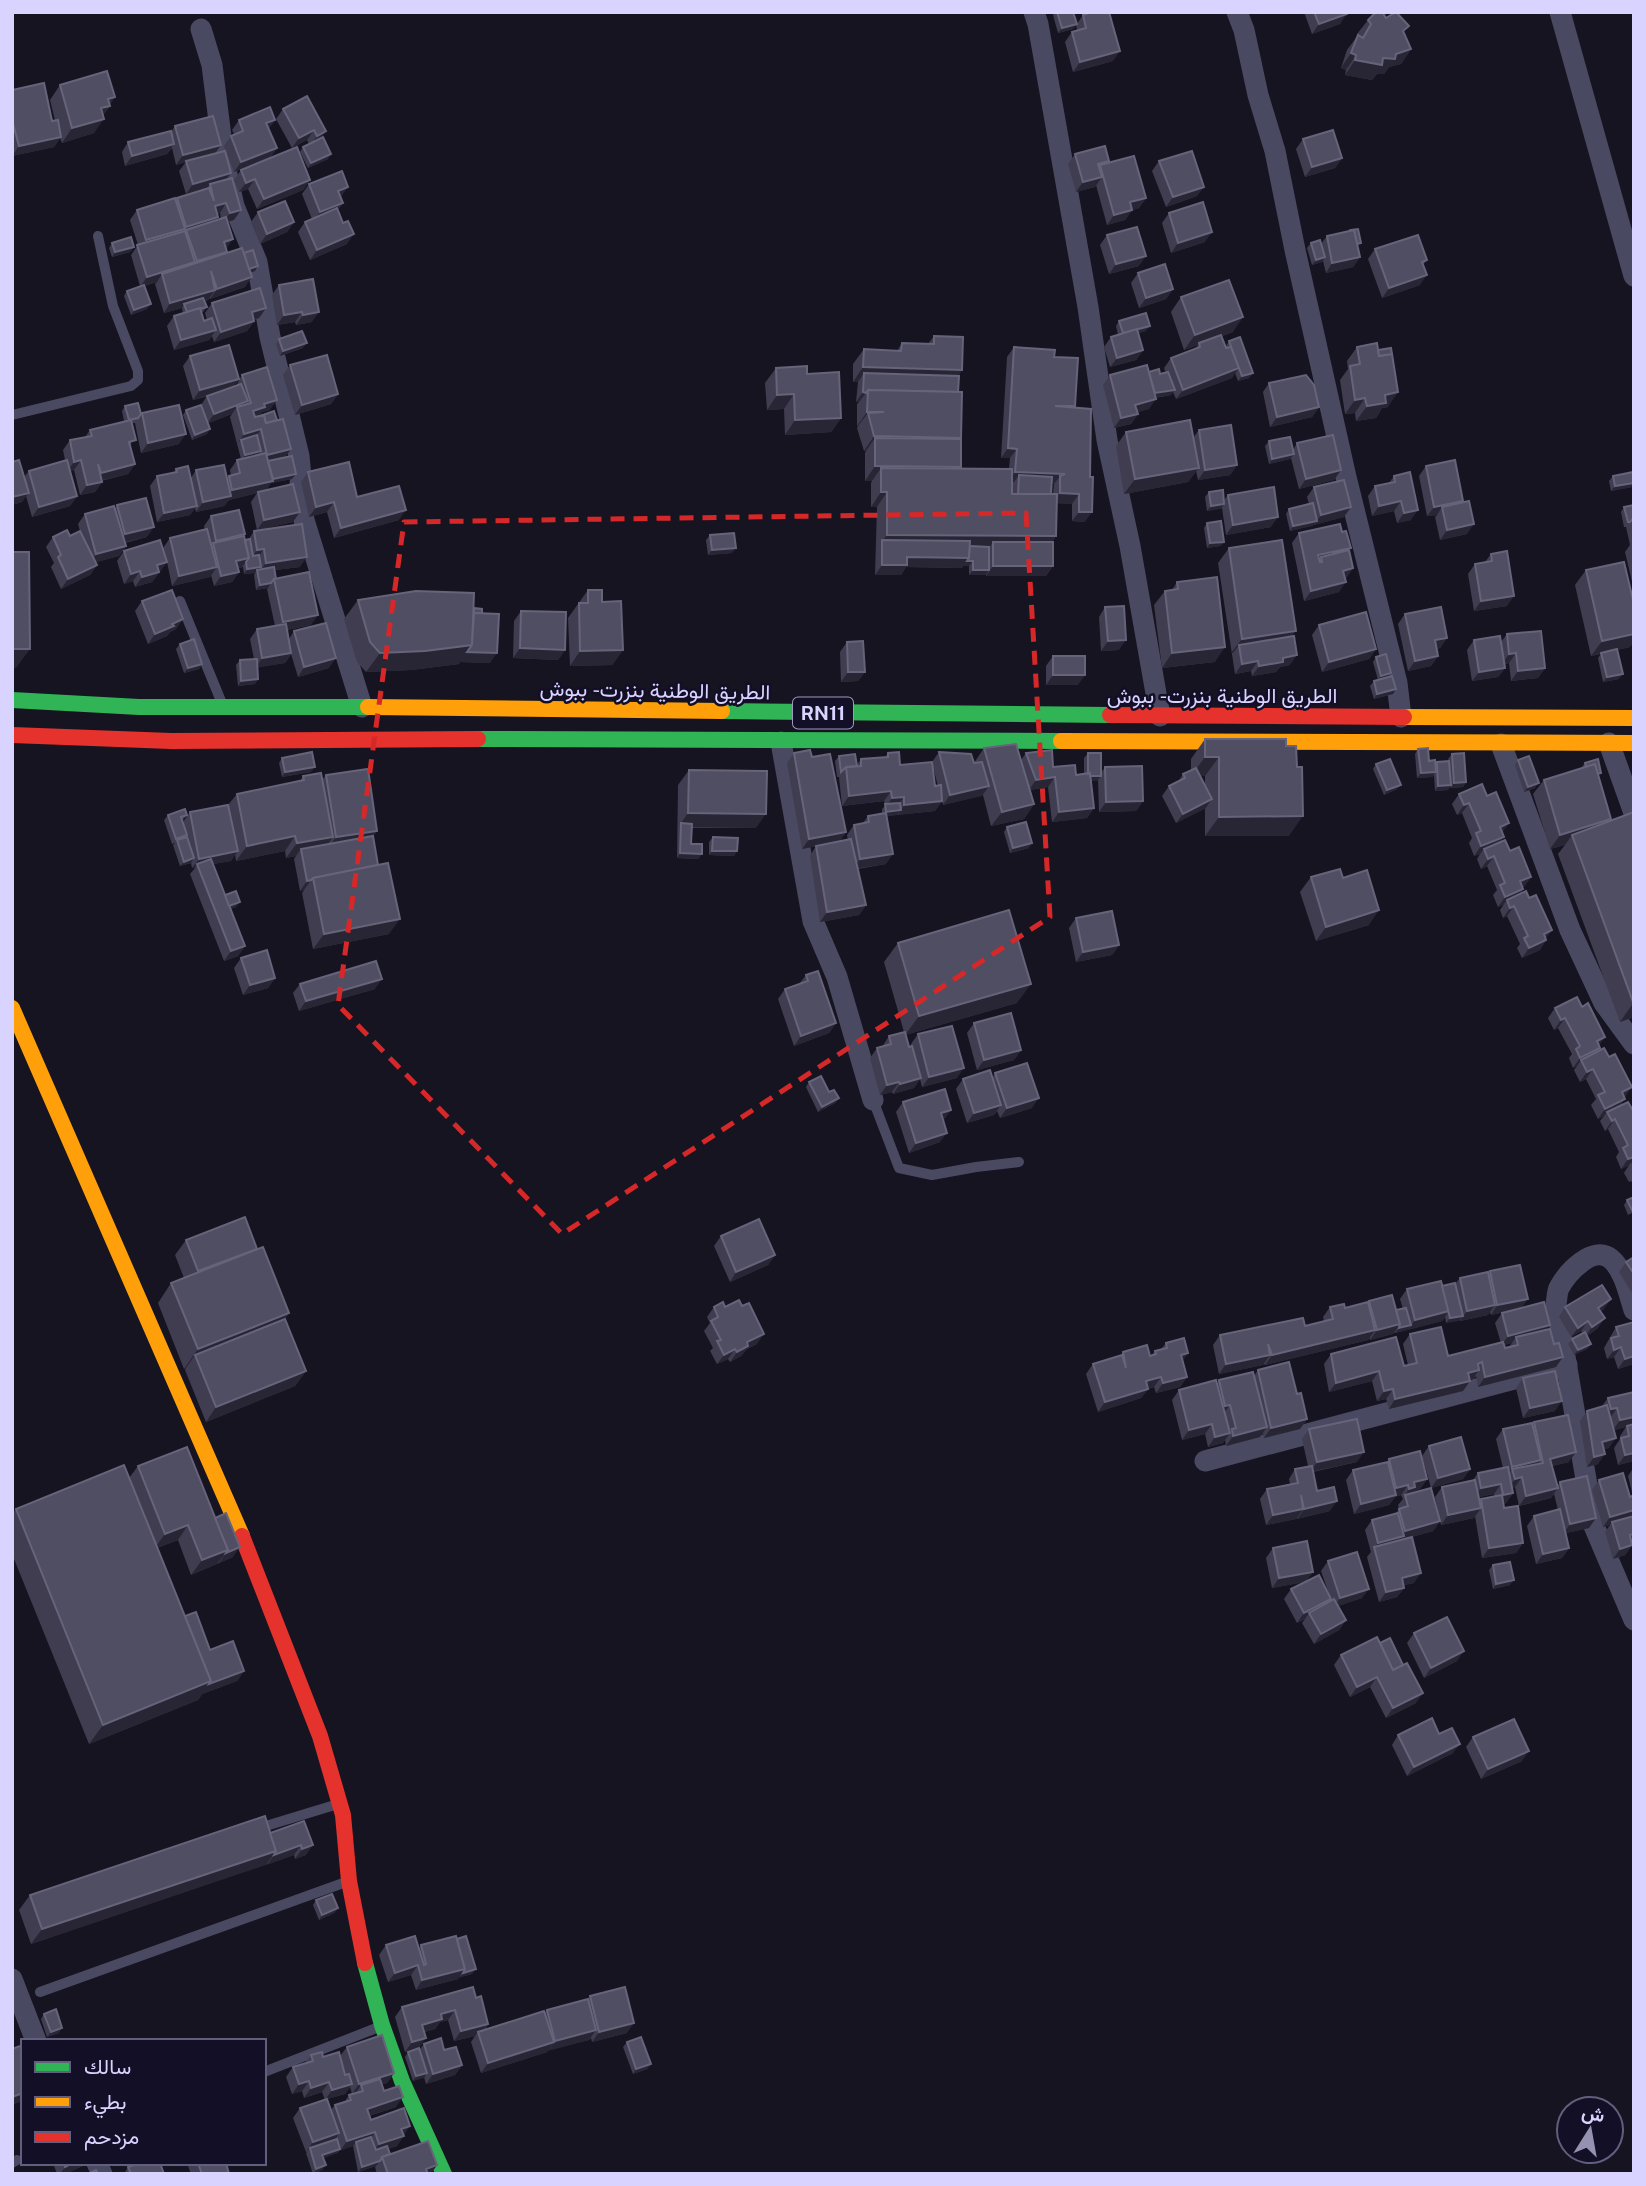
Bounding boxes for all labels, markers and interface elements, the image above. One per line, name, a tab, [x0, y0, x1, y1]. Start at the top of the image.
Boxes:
street label: الطريق الوطنية بنزرت - ببوش	[539, 675, 771, 706]
street label: الطريق الوطنية بنزرت - ببوش	[1107, 683, 1337, 709]
road number: RN11	[793, 698, 853, 728]
legend	[21, 2039, 266, 2165]
text: سالك	[84, 2054, 131, 2079]
text: بطيء	[84, 2089, 127, 2119]
north arrow	[1555, 2095, 1625, 2165]
text: ش	[1580, 2100, 1607, 2127]
text: مزدحم	[84, 2124, 139, 2151]

